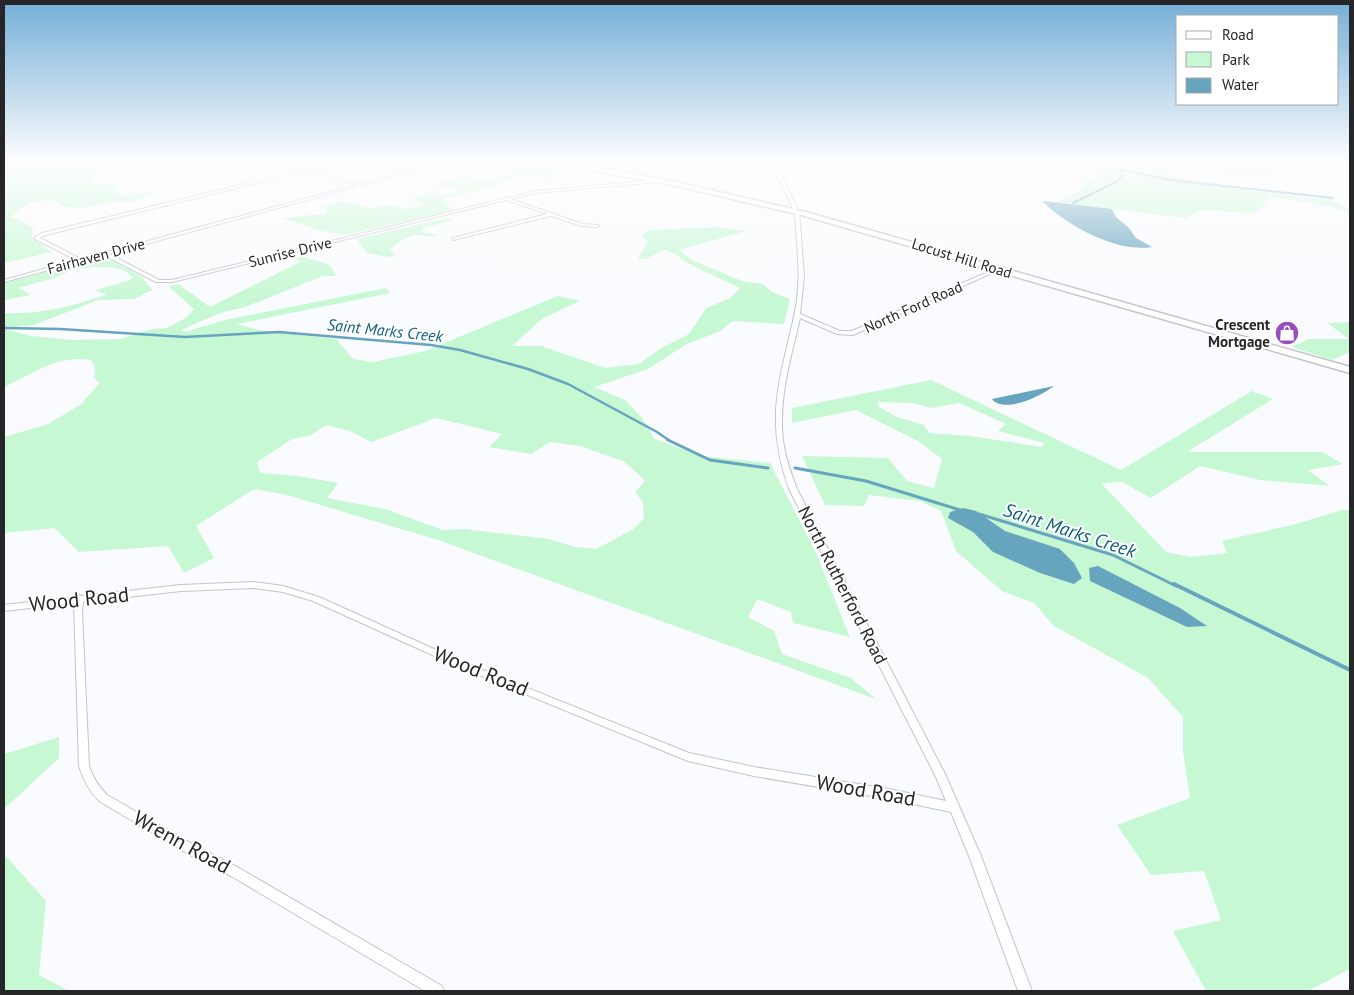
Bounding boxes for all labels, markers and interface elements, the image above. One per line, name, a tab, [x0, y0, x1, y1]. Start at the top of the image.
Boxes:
legend	[1176, 15, 1339, 105]
text: Road	[1222, 25, 1254, 44]
text: Park	[1222, 50, 1250, 69]
text: Water	[1222, 75, 1259, 94]
street label: Sunrise Drive	[246, 233, 334, 271]
street label: Fairhaven Drive	[45, 234, 147, 278]
street label: Locust Hill Road	[910, 234, 1014, 282]
street label: North Ford Road	[861, 277, 965, 337]
water label: Saint Marks Creek	[326, 314, 445, 346]
place label: Crescent Mortgage	[1208, 315, 1271, 351]
shop icon: Crescent Mortgage	[1274, 320, 1300, 346]
water label: Saint Marks Creek	[1001, 497, 1141, 563]
street label: North Rutherford Road	[793, 502, 893, 668]
street label: Wood Road	[28, 580, 130, 618]
street label: Wood Road	[429, 640, 533, 702]
street label: Wood Road	[814, 768, 918, 812]
street label: Wrenn Road	[128, 804, 236, 880]

